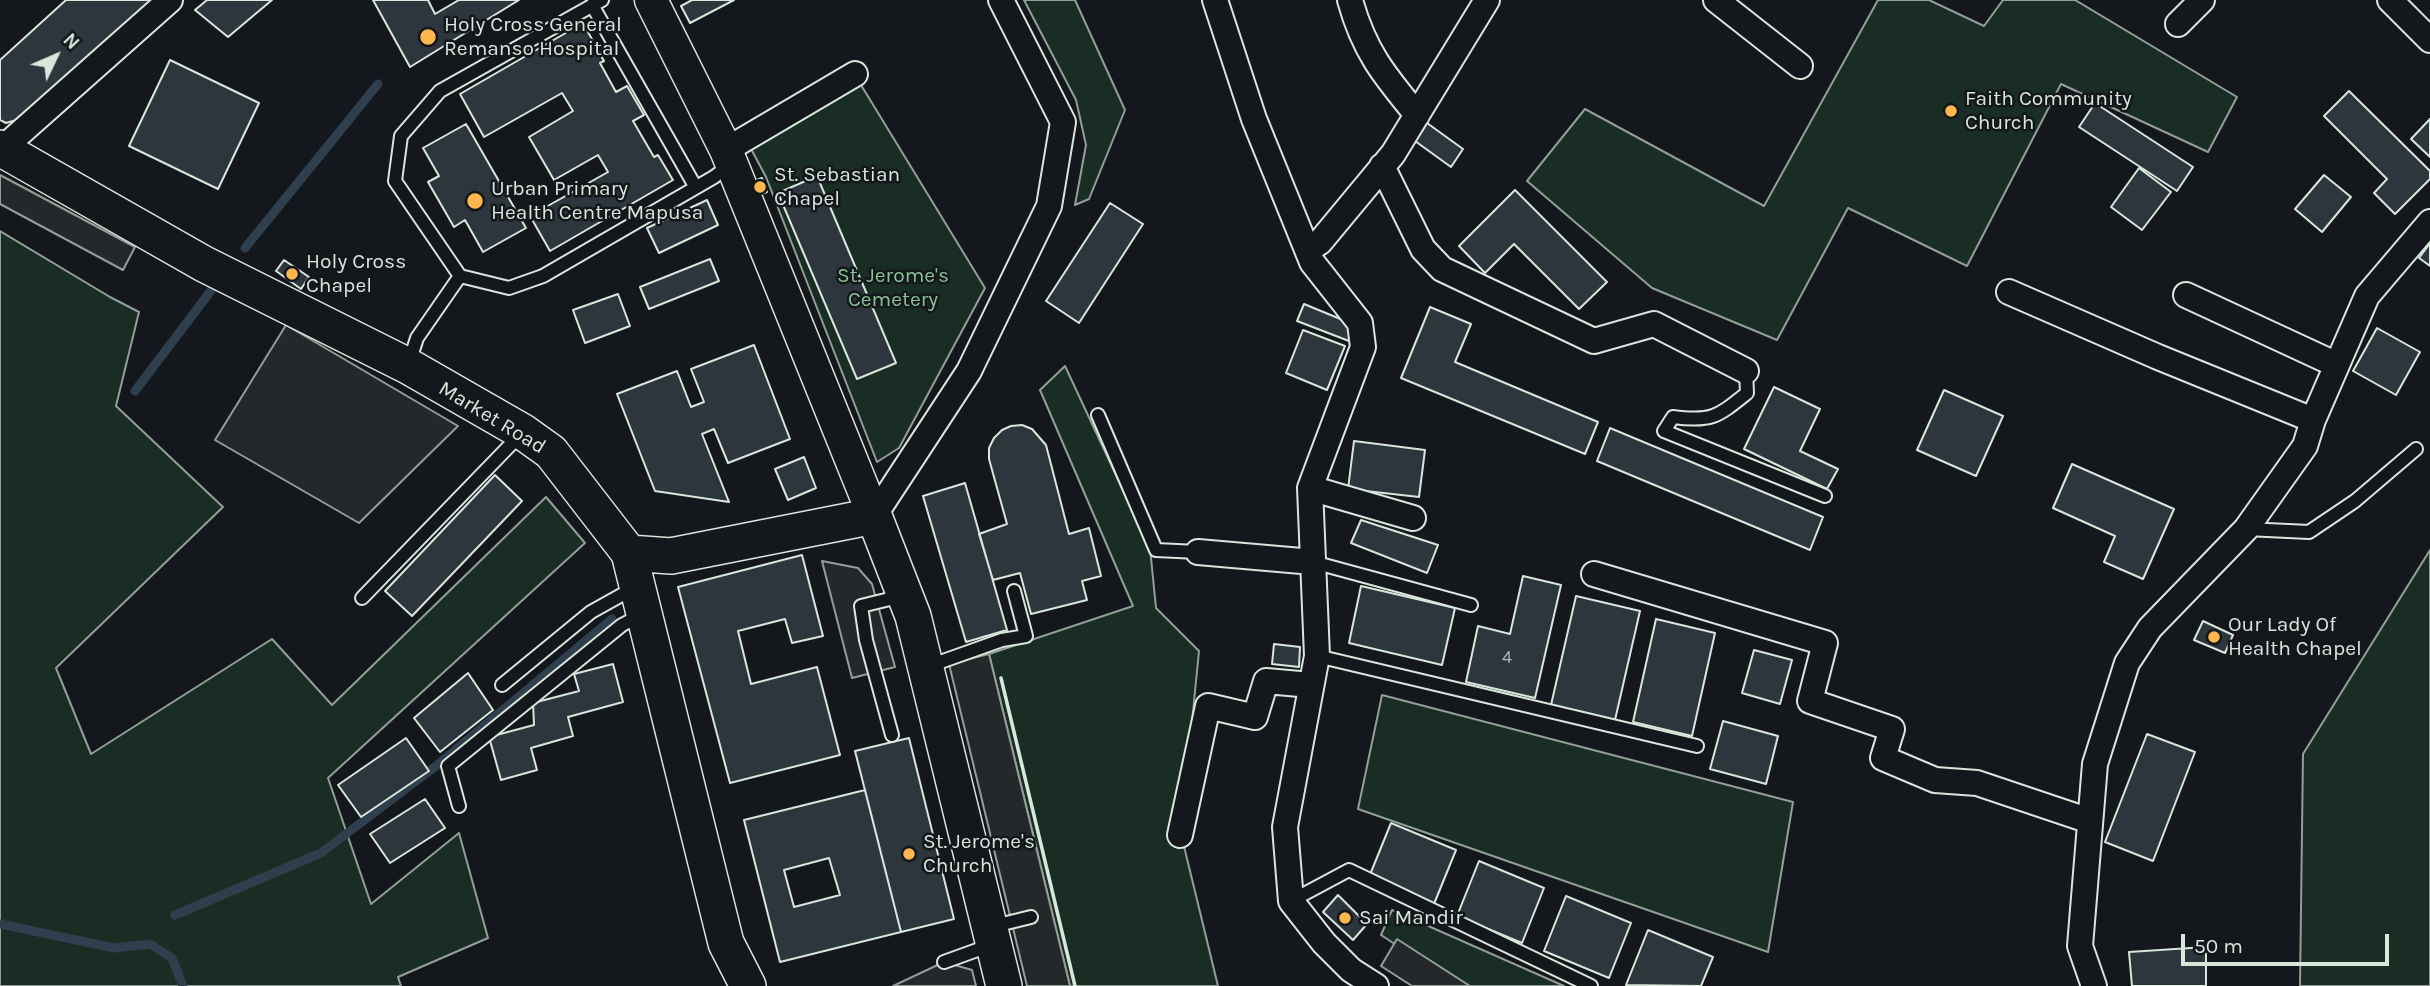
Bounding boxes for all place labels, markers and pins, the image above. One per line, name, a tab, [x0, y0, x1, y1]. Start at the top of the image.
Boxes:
place label: Holy Cross General Remanso Hospital	[444, 12, 622, 62]
marker: Holy Cross General Remanso Hospital	[418, 27, 438, 47]
place label: Faith Community Church	[1965, 86, 2132, 136]
marker: Faith Community Church	[1943, 103, 1959, 119]
place label: St. Sebastian Chapel	[774, 162, 900, 212]
place label: Urban Primary Health Centre Mapusa	[491, 176, 703, 226]
marker: St. Sebastian Chapel	[752, 179, 768, 195]
marker: Urban Primary Health Centre Mapusa	[465, 191, 485, 211]
place label: Holy Cross Chapel	[306, 249, 406, 299]
marker: Holy Cross Chapel	[284, 266, 300, 282]
place label: Our Lady Of Health Chapel	[2228, 612, 2362, 662]
marker: Our Lady Of Health Chapel	[2206, 629, 2222, 645]
place label: St. Jerome's Church	[923, 829, 1035, 879]
marker: St. Jerome's Church	[901, 846, 917, 862]
place label: Sai Mandir	[1359, 905, 1463, 931]
marker: Sai Mandir	[1337, 910, 1353, 926]

